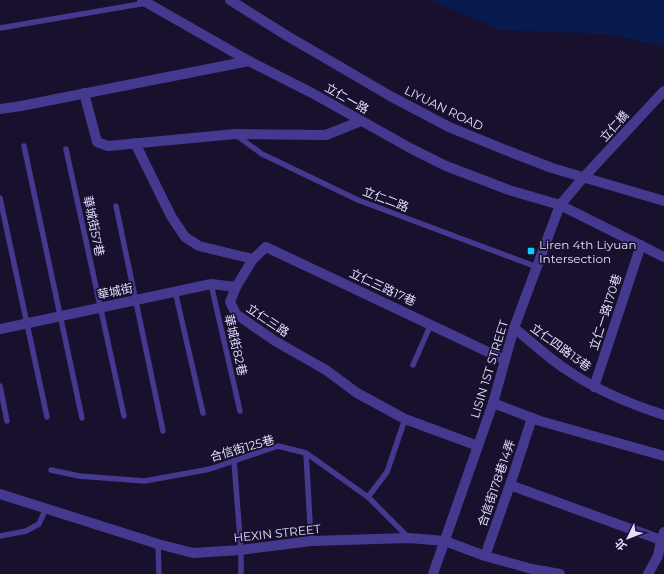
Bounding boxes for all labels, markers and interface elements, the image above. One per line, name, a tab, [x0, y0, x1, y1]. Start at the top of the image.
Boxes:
street label: 立仁一路	[322, 80, 372, 116]
street label: LIYUAN ROAD	[402, 82, 486, 134]
street label: 立仁橋	[596, 108, 632, 144]
street label: 立仁二路	[361, 183, 411, 215]
street label: 華城街57巷	[80, 194, 108, 258]
place label: Liren 4th Liyuan Intersection	[539, 237, 637, 266]
marker: Liren 4th Liyuan Intersection	[526, 246, 536, 256]
street label: 立仁三路17巷	[347, 265, 419, 309]
street label: 立仁一路170巷	[586, 272, 624, 352]
street label: 華城街	[96, 280, 134, 302]
street label: 立仁三路	[244, 300, 292, 340]
street label: 華城街82巷	[222, 313, 250, 377]
street label: LISIN 1ST STREET	[467, 318, 511, 420]
street label: 立仁四路13巷	[528, 320, 594, 374]
street label: 合信街125巷	[208, 432, 276, 464]
street label: 合信街178巷14弄	[474, 437, 518, 529]
north arrow	[608, 518, 648, 558]
street label: HEXIN STREET	[233, 521, 321, 545]
text: 北	[612, 536, 630, 554]

